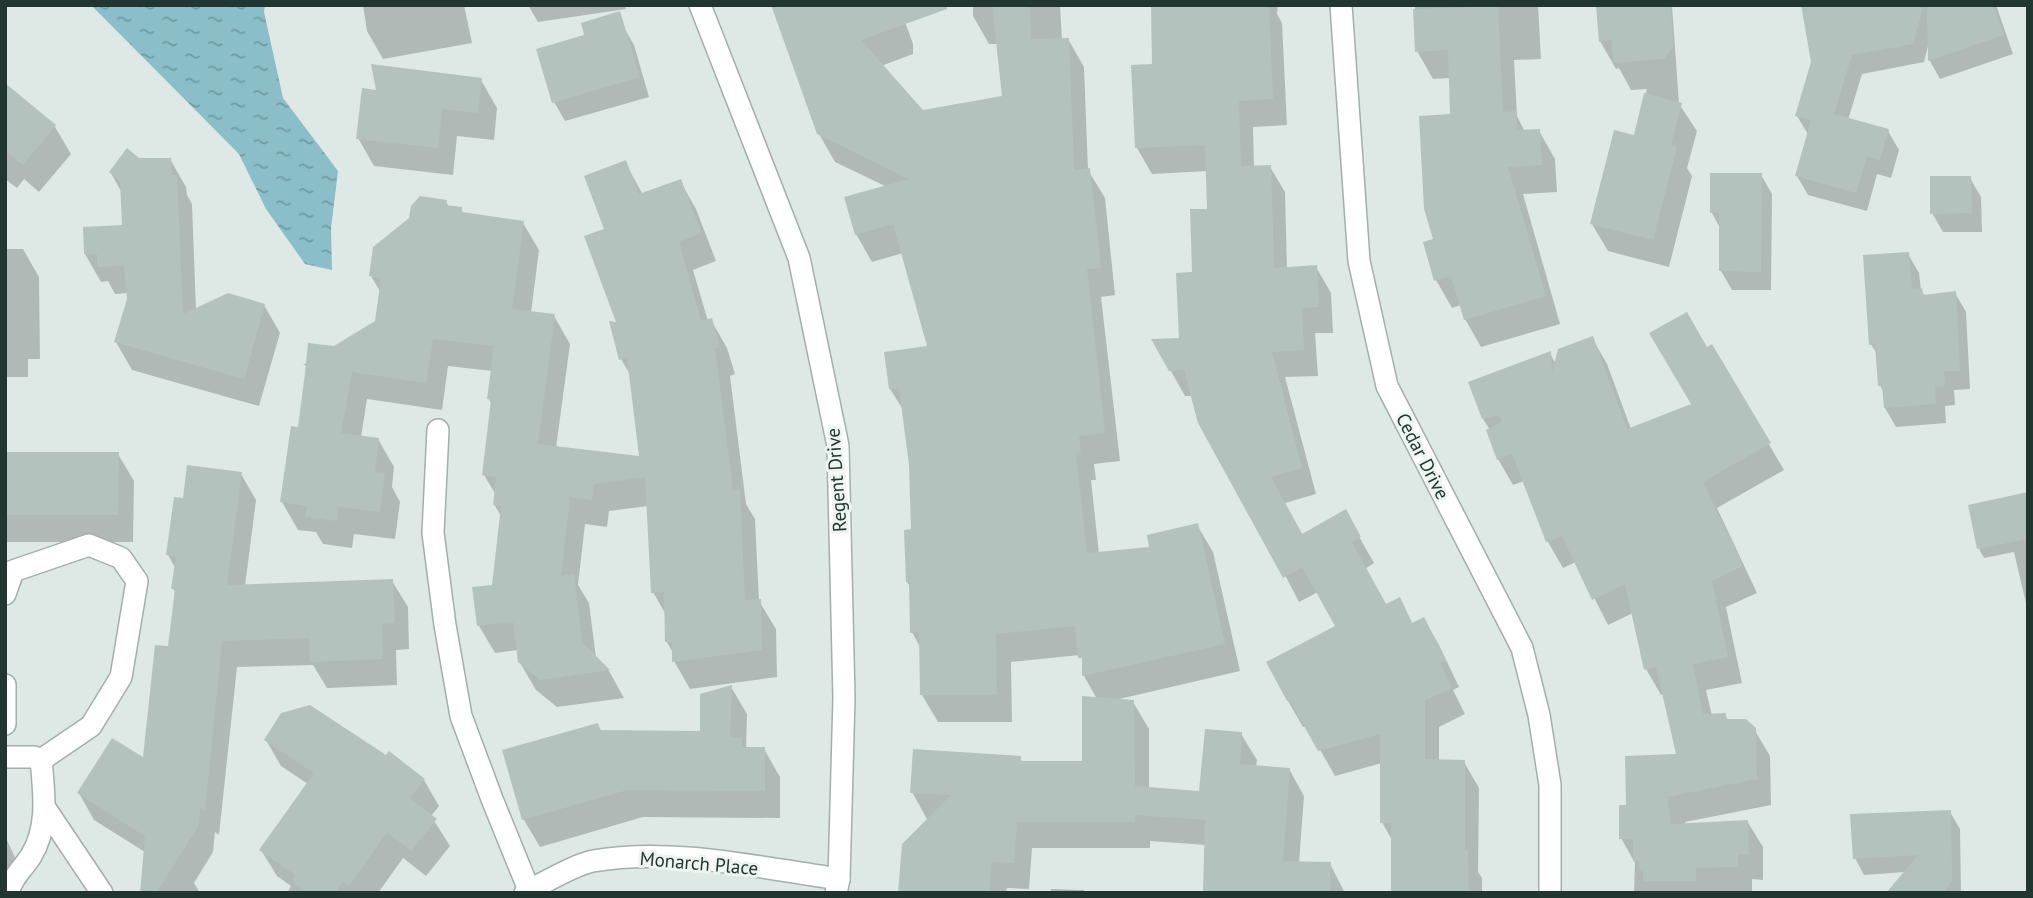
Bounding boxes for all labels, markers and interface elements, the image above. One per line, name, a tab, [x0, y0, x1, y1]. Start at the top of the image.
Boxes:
street label: Cedar Drive	[1391, 409, 1455, 503]
street label: Regent Drive	[820, 427, 852, 533]
street label: Monarch Place	[639, 846, 759, 880]

